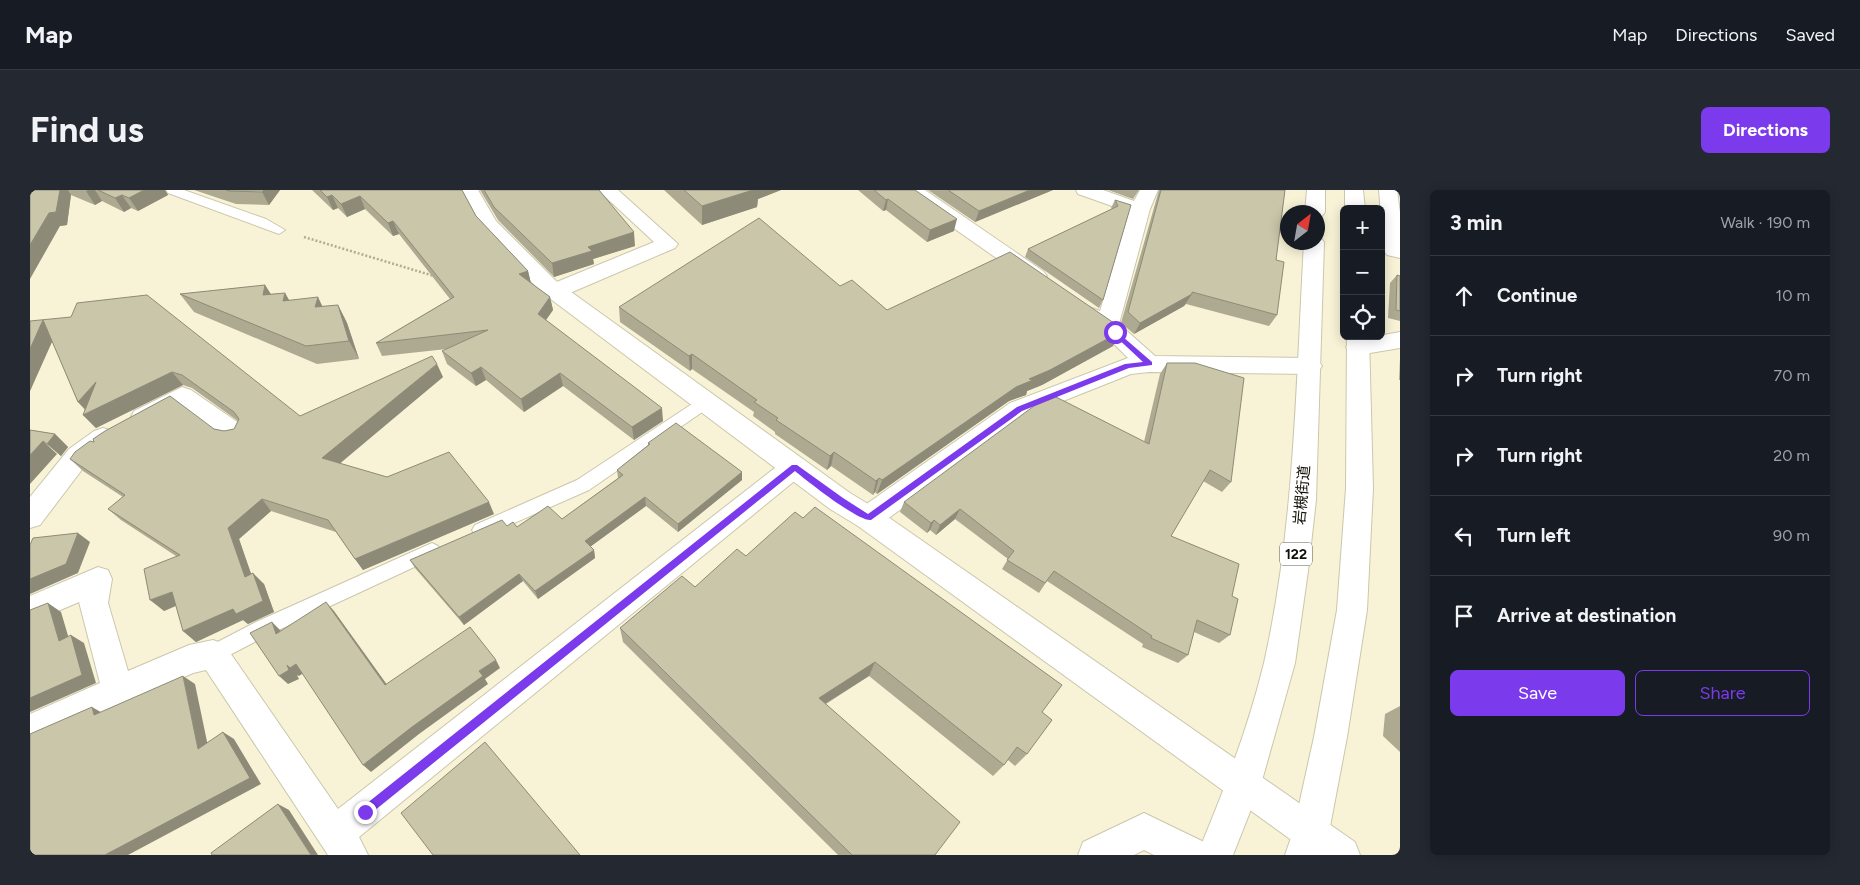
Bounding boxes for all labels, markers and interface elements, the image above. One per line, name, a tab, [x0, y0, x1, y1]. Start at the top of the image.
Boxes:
text: Map	[25, 20, 73, 49]
text: Map	[1612, 24, 1647, 46]
text: Directions	[1675, 24, 1757, 46]
text: Saved	[1785, 24, 1835, 46]
button: Directions	[1701, 107, 1830, 153]
text: Find us	[30, 109, 144, 151]
north arrow	[1280, 205, 1325, 250]
map controls	[1340, 205, 1385, 340]
button: +	[1340, 205, 1385, 250]
text: 3 min	[1450, 210, 1502, 235]
text: Walk · 190 m	[1720, 213, 1810, 232]
button: −	[1340, 250, 1385, 295]
icon: ahead	[1450, 282, 1478, 310]
text: Continue	[1497, 284, 1577, 307]
text: 10 m	[1776, 286, 1810, 305]
button: locate	[1340, 295, 1385, 340]
route start	[1104, 321, 1127, 344]
icon: right	[1450, 362, 1478, 390]
text: Turn right	[1497, 364, 1583, 387]
text: 70 m	[1774, 366, 1810, 385]
icon: right	[1450, 442, 1478, 470]
text: Turn right	[1497, 444, 1583, 467]
text: 20 m	[1773, 446, 1810, 465]
street label: 岩槻街道	[1290, 464, 1314, 526]
icon: left	[1450, 522, 1478, 550]
text: Turn left	[1497, 524, 1571, 547]
text: 90 m	[1773, 526, 1810, 545]
road number: 122	[1280, 542, 1312, 566]
icon: arrive	[1450, 602, 1478, 630]
text: Arrive at destination	[1497, 604, 1676, 627]
button: Save	[1450, 670, 1625, 716]
button: Share	[1635, 670, 1810, 716]
route end	[354, 801, 377, 824]

